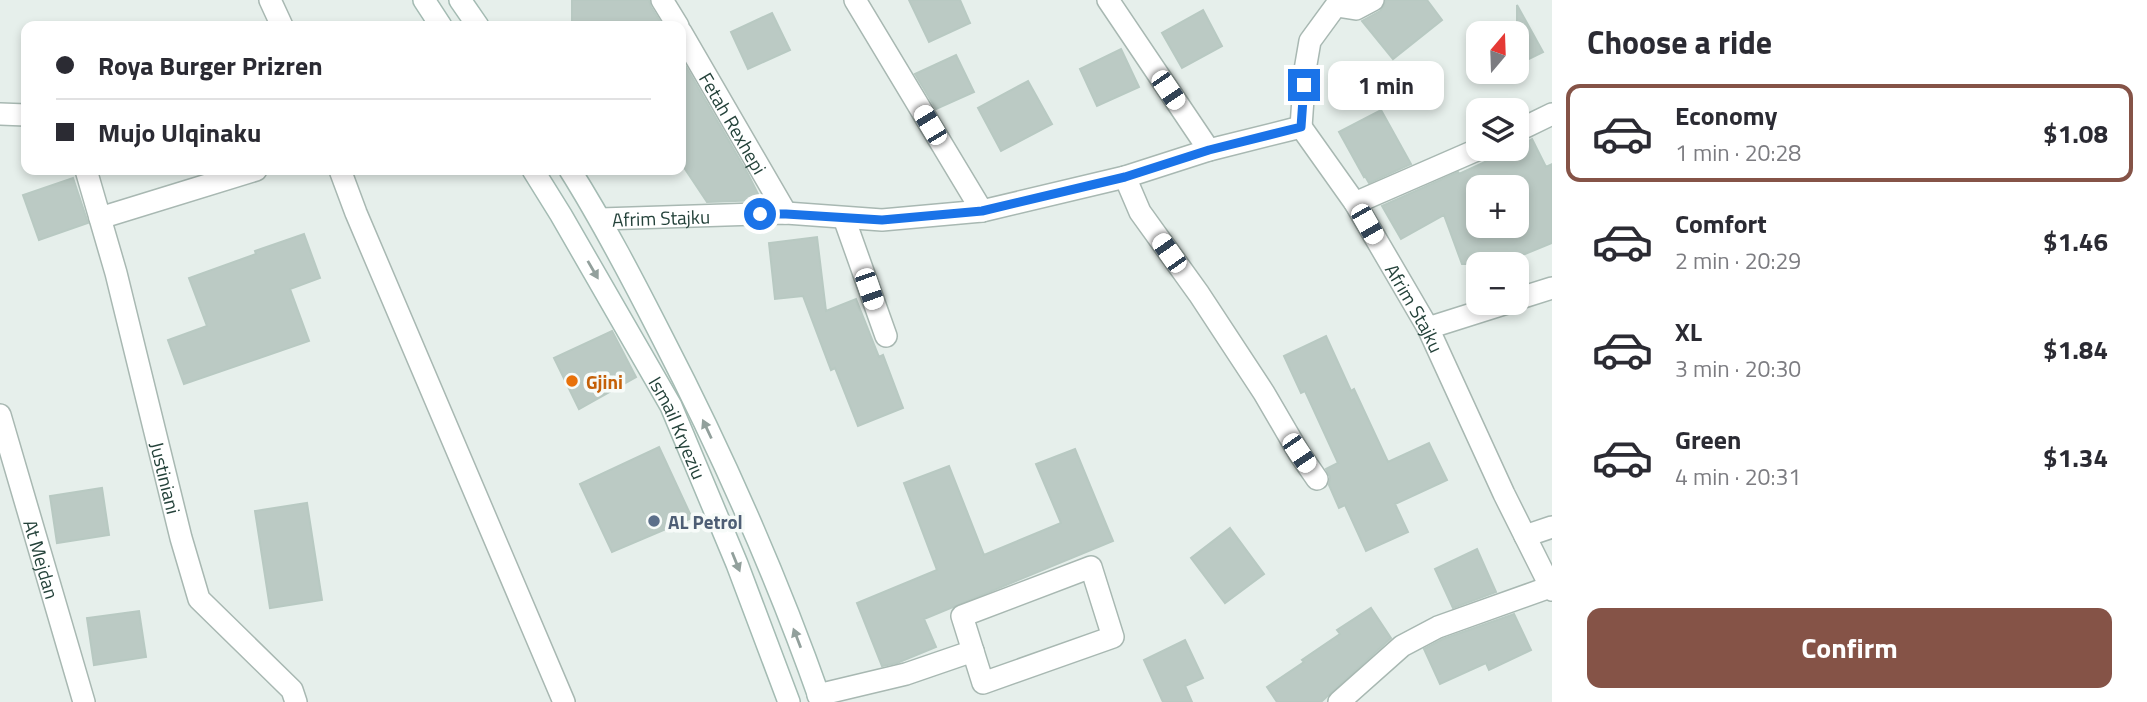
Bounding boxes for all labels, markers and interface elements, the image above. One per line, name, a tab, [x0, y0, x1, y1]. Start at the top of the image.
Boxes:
text: Choose a ride	[1587, 18, 1772, 66]
north arrow	[1466, 21, 1530, 84]
map controls	[1466, 21, 1529, 315]
text: Roya Burger Prizren	[98, 46, 323, 85]
callout: 1 min	[1328, 60, 1444, 110]
street label: Fetah Rexhepi	[693, 66, 775, 179]
car	[1148, 67, 1189, 113]
text: 1 min	[1358, 68, 1414, 103]
route end	[1288, 69, 1320, 101]
text: Economy	[1675, 96, 1777, 135]
button: layers	[1466, 98, 1529, 161]
car	[911, 102, 950, 148]
icon: car	[1591, 102, 1654, 165]
text: Mujo Ulqinaku	[98, 113, 261, 152]
text: $1.08	[2043, 114, 2108, 153]
text: 1 min · 20:28	[1675, 135, 1801, 170]
button: +	[1466, 175, 1529, 238]
route start	[744, 198, 776, 230]
street label: Afrim Stajku	[612, 201, 710, 233]
car	[1348, 201, 1387, 247]
text: Comfort	[1675, 204, 1767, 243]
icon: car	[1591, 210, 1654, 273]
text: $1.46	[2043, 222, 2108, 261]
car	[1149, 230, 1190, 276]
text: 2 min · 20:29	[1675, 243, 1801, 278]
button: −	[1466, 252, 1529, 315]
street label: Afrim Stajku	[1379, 258, 1452, 357]
one-way arrow	[587, 261, 599, 280]
car	[853, 266, 886, 312]
text: XL	[1675, 312, 1702, 351]
icon: car	[1591, 318, 1654, 381]
text: $1.84	[2043, 330, 2108, 369]
text: 3 min · 20:30	[1675, 351, 1801, 386]
place label: Gjini	[586, 367, 623, 396]
street label: Ismail Kryeziu	[642, 370, 714, 483]
marker: Gjini	[564, 373, 580, 389]
one-way arrow	[701, 419, 713, 439]
text: Green	[1675, 420, 1741, 459]
icon: car	[1591, 426, 1654, 489]
car	[1279, 430, 1320, 476]
street label: Justiniani	[143, 438, 189, 517]
text: $1.34	[2043, 438, 2108, 477]
text: 4 min · 20:31	[1675, 459, 1801, 494]
place label: AL Petrol	[668, 507, 743, 536]
marker: AL Petrol	[646, 513, 662, 529]
street label: At Mejdan	[17, 516, 67, 602]
one-way arrow	[730, 552, 741, 573]
button: Confirm	[1587, 608, 2112, 688]
one-way arrow	[791, 628, 802, 649]

